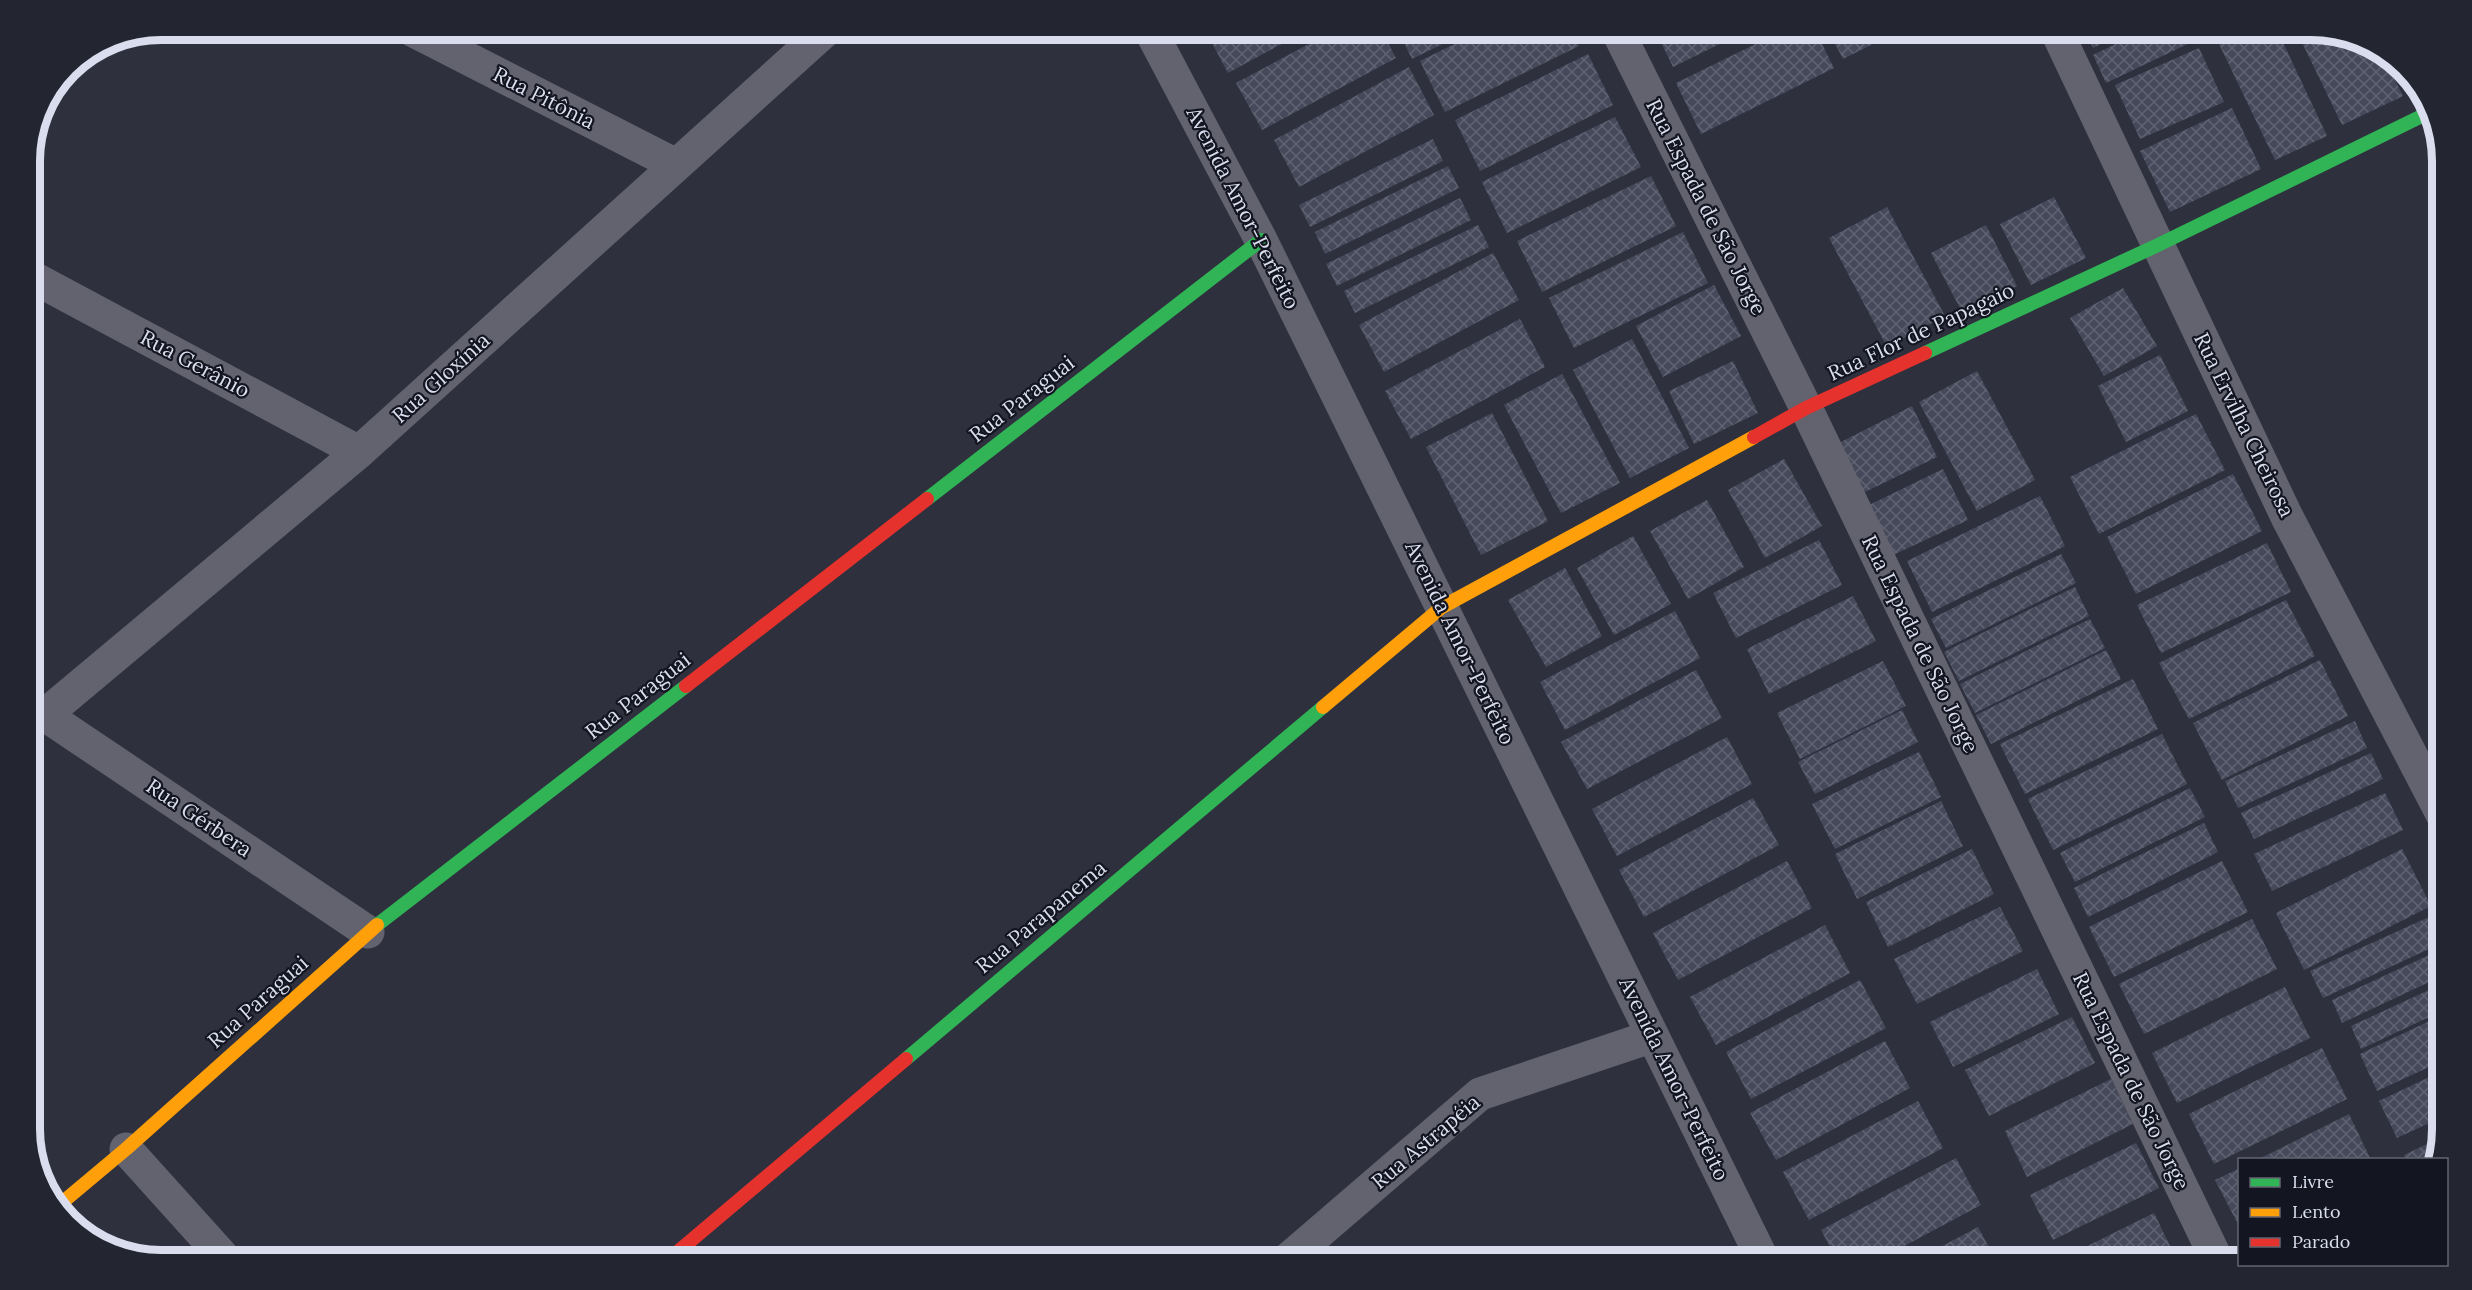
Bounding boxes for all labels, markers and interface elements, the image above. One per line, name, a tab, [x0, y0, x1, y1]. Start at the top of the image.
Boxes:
street label: Rua Pitônia	[489, 60, 600, 135]
street label: Rua Espada de São Jorge	[1640, 94, 1773, 319]
street label: Avenida Amor-Perfeito	[1180, 101, 1306, 313]
street label: Rua Flor de Papagaio	[1823, 276, 2019, 387]
street label: Rua Gerânio	[136, 323, 255, 404]
street label: Rua Gloxínia	[386, 327, 495, 429]
street label: Rua Ervilha Cheirosa	[2188, 328, 2301, 522]
street label: Rua Paraguai	[964, 349, 1080, 448]
street label: Rua Espada de São Jorge	[1856, 530, 1985, 757]
street label: Avenida Amor-Perfeito	[1399, 536, 1522, 749]
street label: Rua Paraguai	[580, 646, 696, 745]
street label: Rua Gérbera	[141, 772, 257, 863]
street label: Rua Parapanema	[970, 854, 1112, 979]
street label: Rua Paraguai	[202, 949, 314, 1054]
street label: Rua Espada de São Jorge	[2067, 967, 2196, 1194]
street label: Avenida Amor-Perfeito	[1613, 972, 1736, 1185]
street label: Rua Astrapéia	[1366, 1088, 1486, 1195]
legend	[2238, 1158, 2448, 1266]
text: Livre	[2292, 1170, 2334, 1193]
text: Lento	[2292, 1200, 2340, 1223]
text: Parado	[2292, 1230, 2350, 1253]

